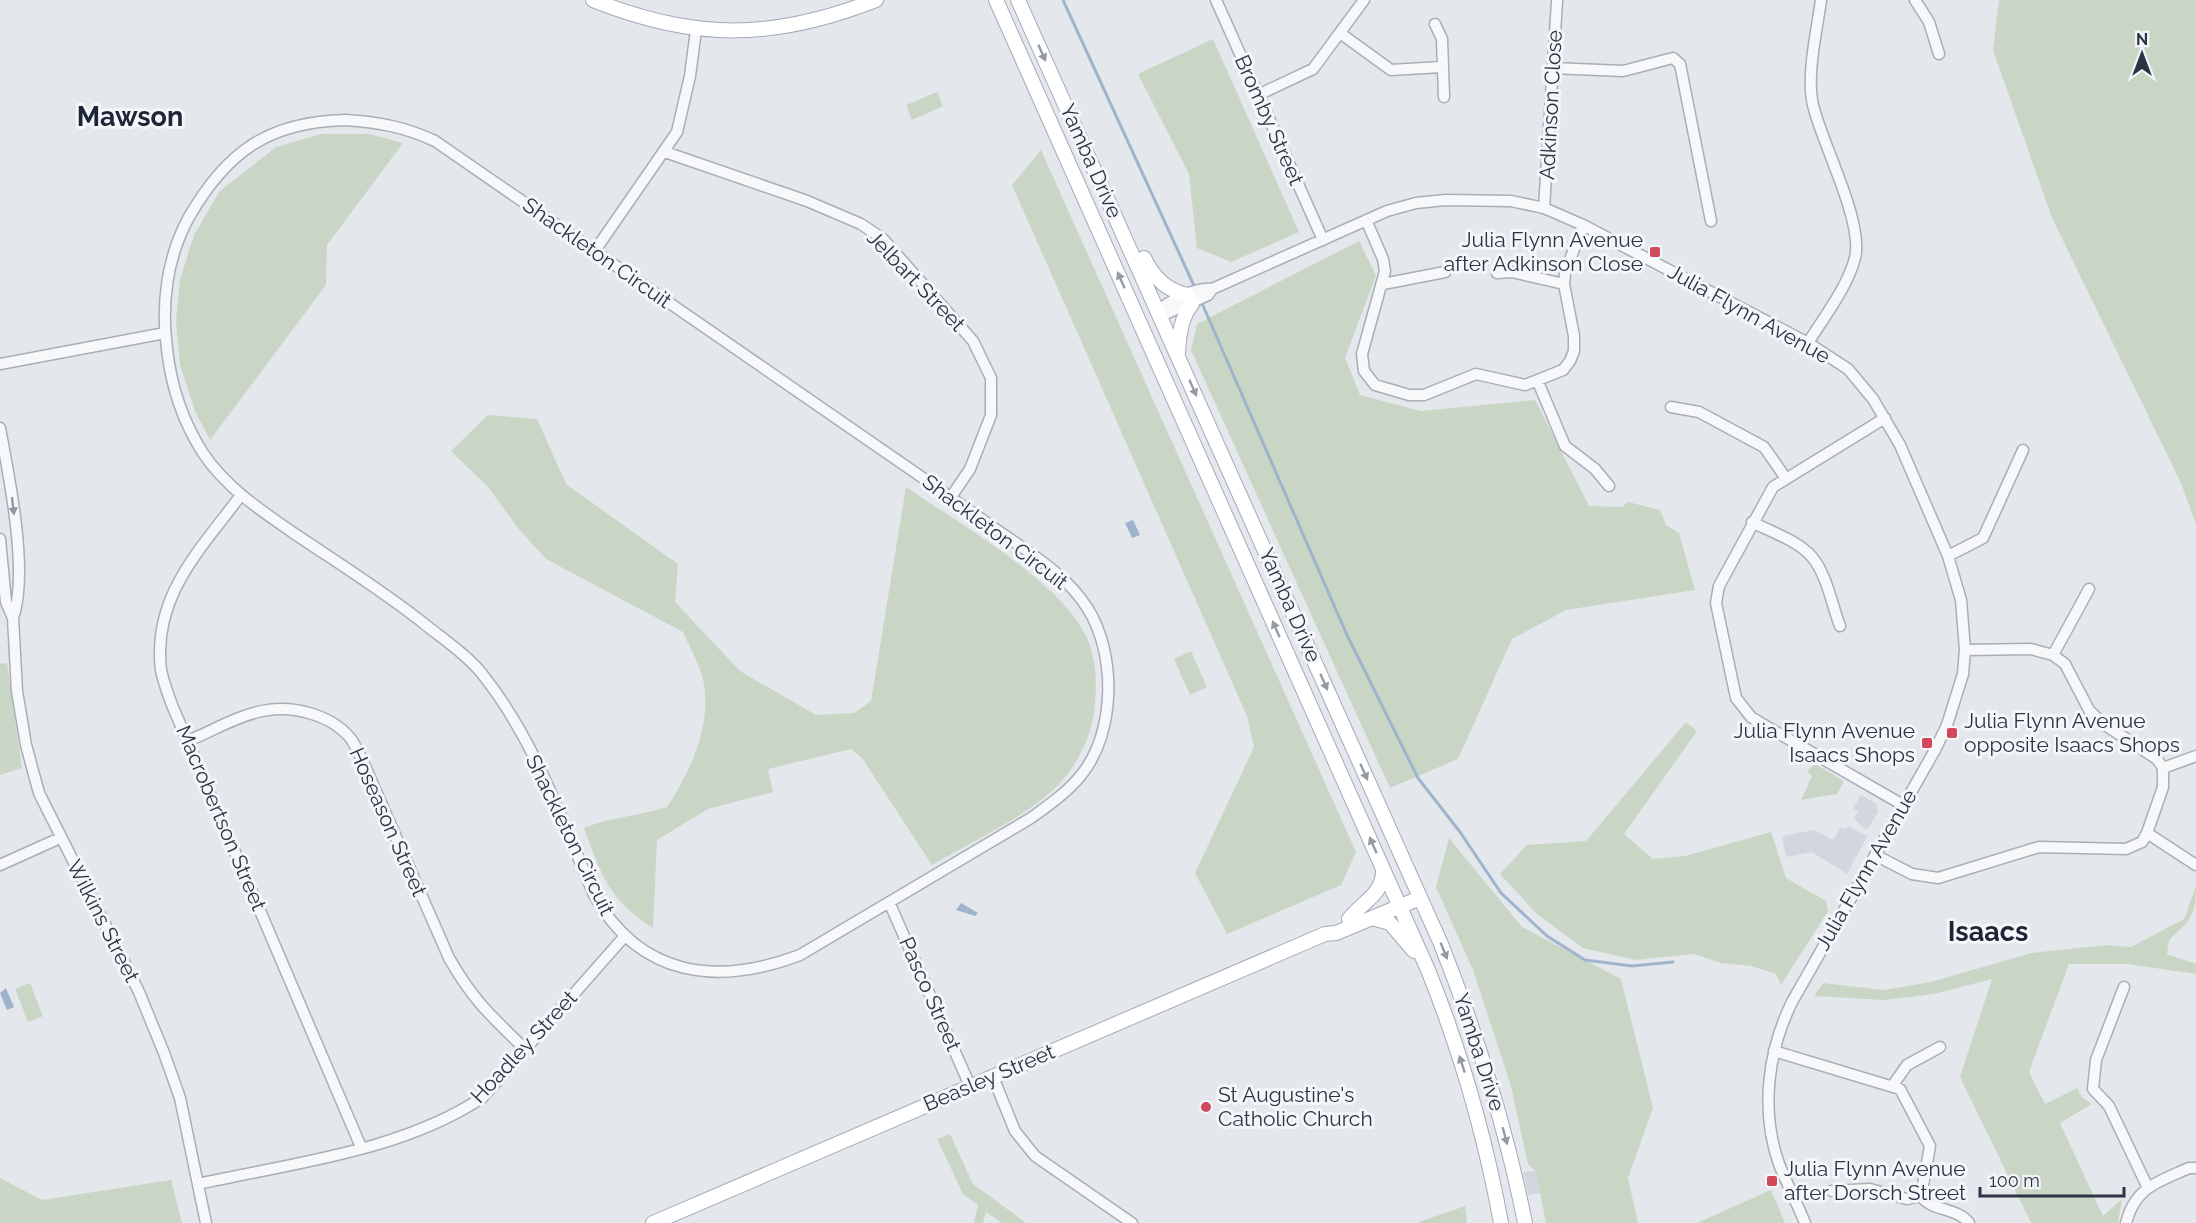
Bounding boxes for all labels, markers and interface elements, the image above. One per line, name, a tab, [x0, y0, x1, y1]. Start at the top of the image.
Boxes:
north arrow	[2112, 24, 2172, 84]
street label: Adkinson Close	[1534, 29, 1567, 181]
text: N	[2136, 30, 2148, 49]
one-way arrow	[1038, 45, 1047, 62]
street label: Bromby Street	[1230, 51, 1309, 189]
street label: Yamba Drive	[1055, 100, 1128, 222]
district label: Mawson	[77, 101, 183, 132]
street label: Shackleton Circuit	[518, 192, 676, 313]
street label: Jelbart Street	[862, 225, 971, 336]
place label: Julia Flynn Avenue after Adkinson Close	[1444, 227, 1643, 276]
marker: Julia Flynn Avenue after Adkinson Close	[1648, 245, 1662, 259]
street label: Julia Flynn Avenue	[1664, 259, 1835, 369]
one-way arrow	[1116, 271, 1126, 289]
one-way arrow	[1188, 380, 1198, 398]
street label: Shackleton Circuit	[918, 469, 1073, 594]
one-way arrow	[9, 497, 18, 516]
street label: Yamba Drive	[1254, 544, 1327, 666]
one-way arrow	[1272, 620, 1281, 637]
one-way arrow	[1319, 673, 1329, 691]
place label: Julia Flynn Avenue opposite Isaacs Shops	[1964, 708, 2180, 757]
place label: Julia Flynn Avenue Isaacs Shops	[1733, 718, 1915, 767]
street label: Macrobertson Street	[171, 721, 272, 914]
marker: Julia Flynn Avenue opposite Isaacs Shops	[1945, 726, 1959, 740]
marker: Julia Flynn Avenue Isaacs Shops	[1920, 736, 1934, 750]
street label: Hoseason Street	[344, 744, 432, 900]
street label: Shackleton Circuit	[521, 750, 620, 919]
one-way arrow	[1360, 763, 1370, 781]
street label: Julia Flynn Avenue	[1809, 785, 1922, 955]
one-way arrow	[1368, 836, 1377, 854]
street label: Wilkins Street	[62, 855, 145, 986]
district label: Isaacs	[1948, 916, 2028, 947]
street label: Pasco Street	[894, 933, 967, 1055]
one-way arrow	[1439, 943, 1449, 961]
street label: Hoadley Street	[465, 985, 582, 1108]
street label: Yamba Drive	[1449, 990, 1510, 1114]
street label: Beasley Street	[919, 1039, 1058, 1116]
one-way arrow	[1457, 1055, 1466, 1073]
place label: St Augustine's Catholic Church	[1218, 1082, 1373, 1131]
marker: St Augustine's Catholic Church	[1199, 1100, 1213, 1114]
one-way arrow	[1501, 1127, 1510, 1145]
place label: Julia Flynn Avenue after Dorsch Street	[1784, 1156, 1966, 1205]
scale bar	[1980, 1160, 2124, 1198]
text: 100 m	[1989, 1170, 2040, 1191]
marker: Julia Flynn Avenue after Dorsch Street	[1765, 1174, 1779, 1188]

